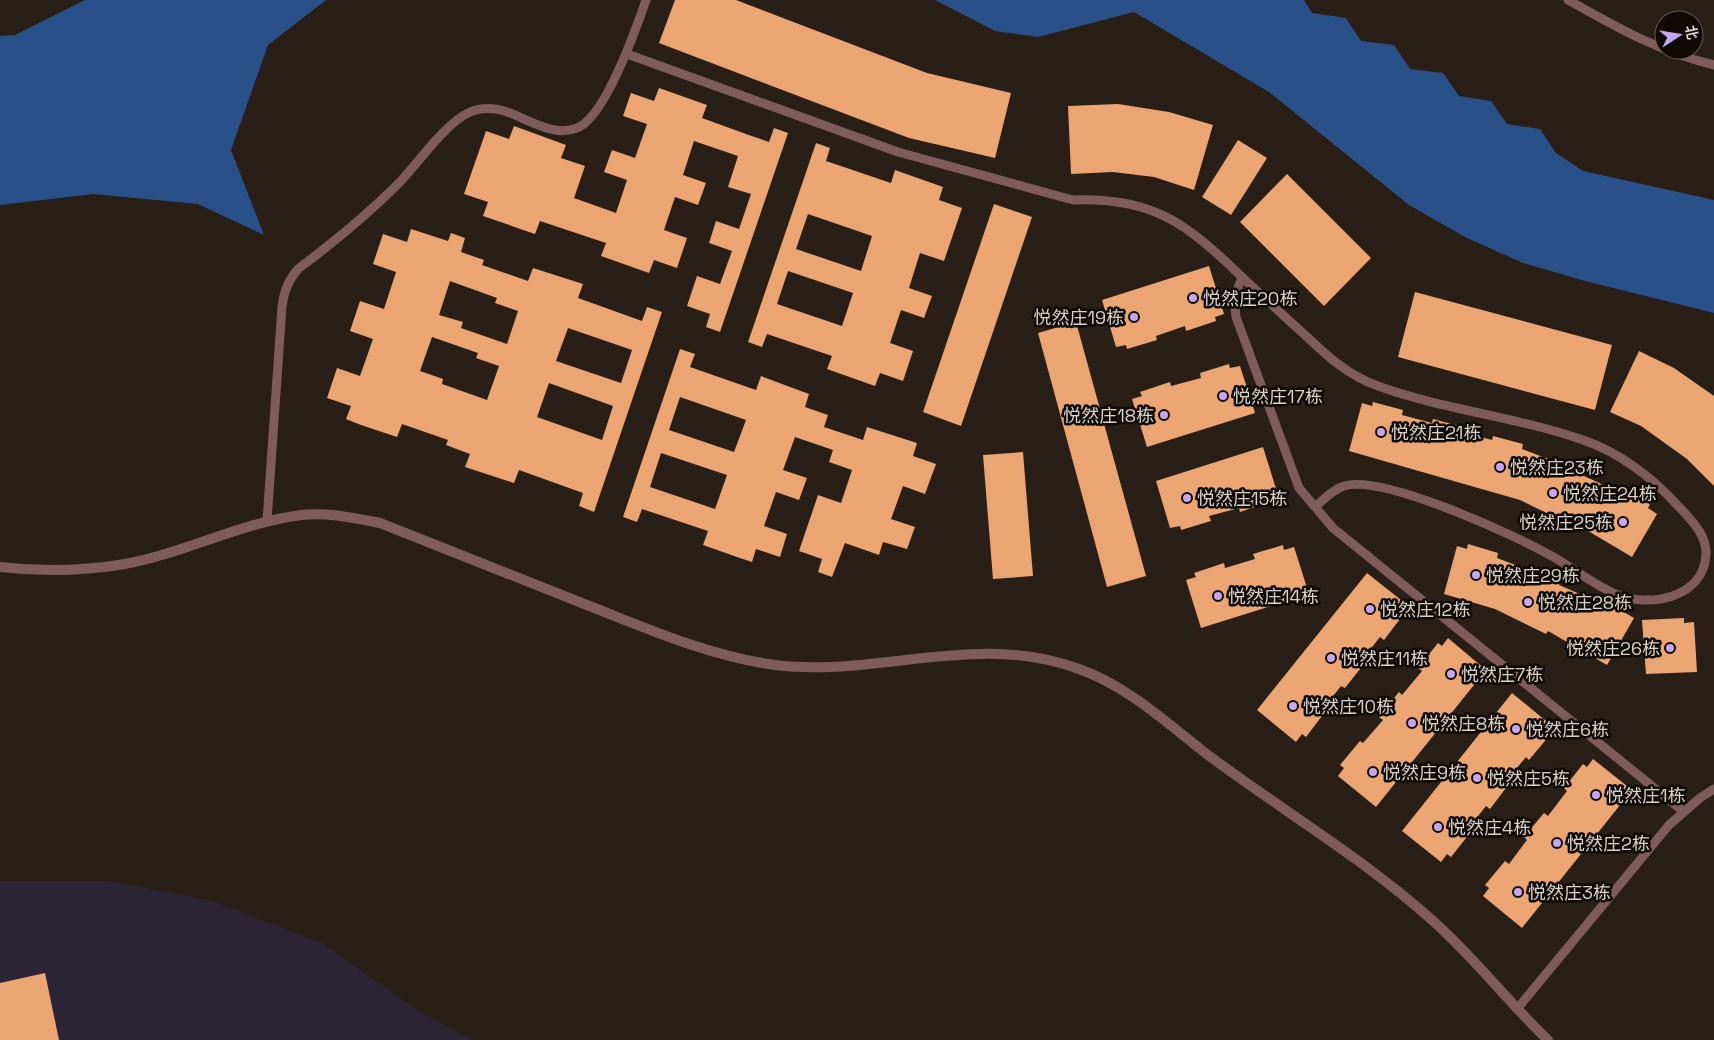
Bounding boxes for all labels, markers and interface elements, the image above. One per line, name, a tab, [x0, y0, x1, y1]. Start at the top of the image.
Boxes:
north arrow	[1654, 10, 1704, 60]
text: 北	[1681, 24, 1702, 41]
place label: 悦然庄20栋	[1203, 287, 1297, 310]
marker: 悦然庄20栋	[1187, 292, 1199, 304]
place label: 悦然庄19栋	[1033, 306, 1124, 329]
marker: 悦然庄19栋	[1128, 311, 1140, 323]
place label: 悦然庄17栋	[1233, 385, 1323, 408]
marker: 悦然庄17栋	[1217, 390, 1229, 402]
place label: 悦然庄18栋	[1063, 404, 1154, 427]
marker: 悦然庄18栋	[1158, 409, 1170, 421]
place label: 悦然庄21栋	[1391, 421, 1481, 444]
marker: 悦然庄21栋	[1375, 426, 1387, 438]
place label: 悦然庄23栋	[1510, 456, 1604, 479]
marker: 悦然庄23栋	[1494, 461, 1506, 473]
place label: 悦然庄24栋	[1563, 482, 1657, 505]
place label: 悦然庄15栋	[1197, 487, 1287, 510]
marker: 悦然庄24栋	[1547, 487, 1559, 499]
marker: 悦然庄15栋	[1181, 492, 1193, 504]
place label: 悦然庄25栋	[1519, 511, 1613, 534]
marker: 悦然庄25栋	[1617, 516, 1629, 528]
place label: 悦然庄29栋	[1486, 564, 1580, 587]
marker: 悦然庄29栋	[1470, 569, 1482, 581]
place label: 悦然庄14栋	[1228, 585, 1319, 608]
marker: 悦然庄14栋	[1212, 590, 1224, 602]
place label: 悦然庄28栋	[1538, 591, 1632, 614]
marker: 悦然庄28栋	[1522, 596, 1534, 608]
place label: 悦然庄12栋	[1380, 598, 1470, 621]
marker: 悦然庄12栋	[1364, 603, 1376, 615]
place label: 悦然庄26栋	[1566, 637, 1660, 660]
marker: 悦然庄26栋	[1664, 642, 1676, 654]
place label: 悦然庄11栋	[1341, 647, 1428, 670]
marker: 悦然庄11栋	[1325, 652, 1337, 664]
place label: 悦然庄7栋	[1461, 663, 1543, 686]
marker: 悦然庄7栋	[1445, 668, 1457, 680]
place label: 悦然庄10栋	[1303, 695, 1394, 718]
marker: 悦然庄10栋	[1287, 700, 1299, 712]
place label: 悦然庄8栋	[1422, 712, 1505, 735]
marker: 悦然庄8栋	[1406, 717, 1418, 729]
place label: 悦然庄6栋	[1526, 718, 1609, 741]
marker: 悦然庄6栋	[1510, 723, 1522, 735]
place label: 悦然庄9栋	[1383, 761, 1466, 784]
marker: 悦然庄9栋	[1367, 766, 1379, 778]
place label: 悦然庄5栋	[1487, 767, 1570, 790]
marker: 悦然庄5栋	[1471, 772, 1483, 784]
place label: 悦然庄1栋	[1606, 784, 1686, 807]
marker: 悦然庄1栋	[1590, 789, 1602, 801]
place label: 悦然庄4栋	[1448, 816, 1531, 839]
marker: 悦然庄4栋	[1432, 821, 1444, 833]
place label: 悦然庄2栋	[1567, 832, 1650, 855]
marker: 悦然庄2栋	[1551, 837, 1563, 849]
place label: 悦然庄3栋	[1528, 881, 1611, 904]
marker: 悦然庄3栋	[1512, 886, 1524, 898]

